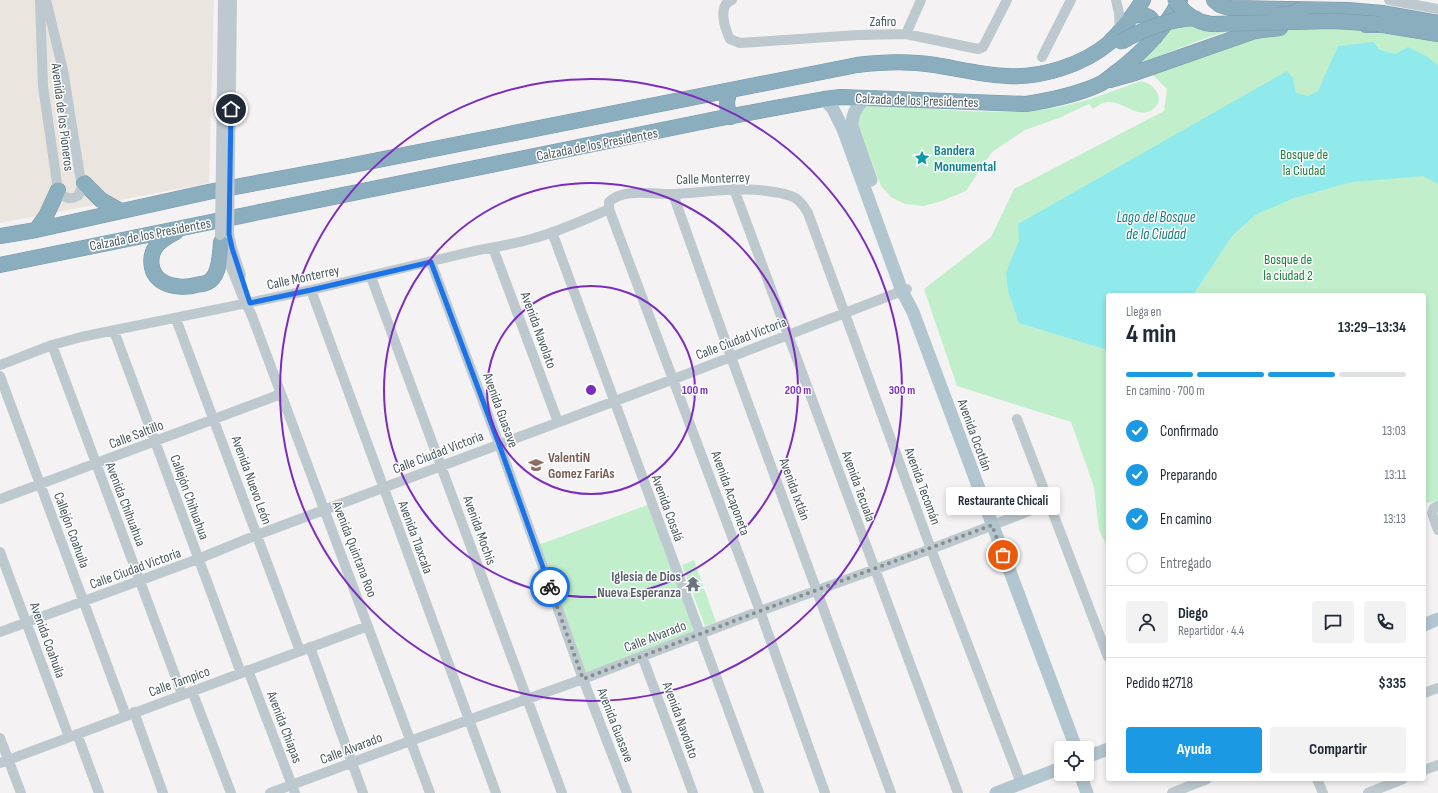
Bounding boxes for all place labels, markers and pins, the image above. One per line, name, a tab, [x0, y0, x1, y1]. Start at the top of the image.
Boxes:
pin	[214, 92, 248, 126]
place label: Bandera Monumental	[934, 142, 996, 175]
place icon: Bandera Monumental	[913, 149, 931, 167]
centre of rings	[584, 383, 598, 397]
place label: ValentiN Gomez FariAs	[548, 449, 615, 482]
school or university icon: ValentiN Gomez FariAs	[527, 456, 545, 474]
callout: Restaurante Chicali	[946, 487, 1060, 515]
pin	[986, 538, 1020, 572]
place label: Iglesia de Dios Nueva Esperanza	[597, 568, 681, 601]
temple icon: Iglesia de Dios Nueva Esperanza	[684, 575, 702, 593]

